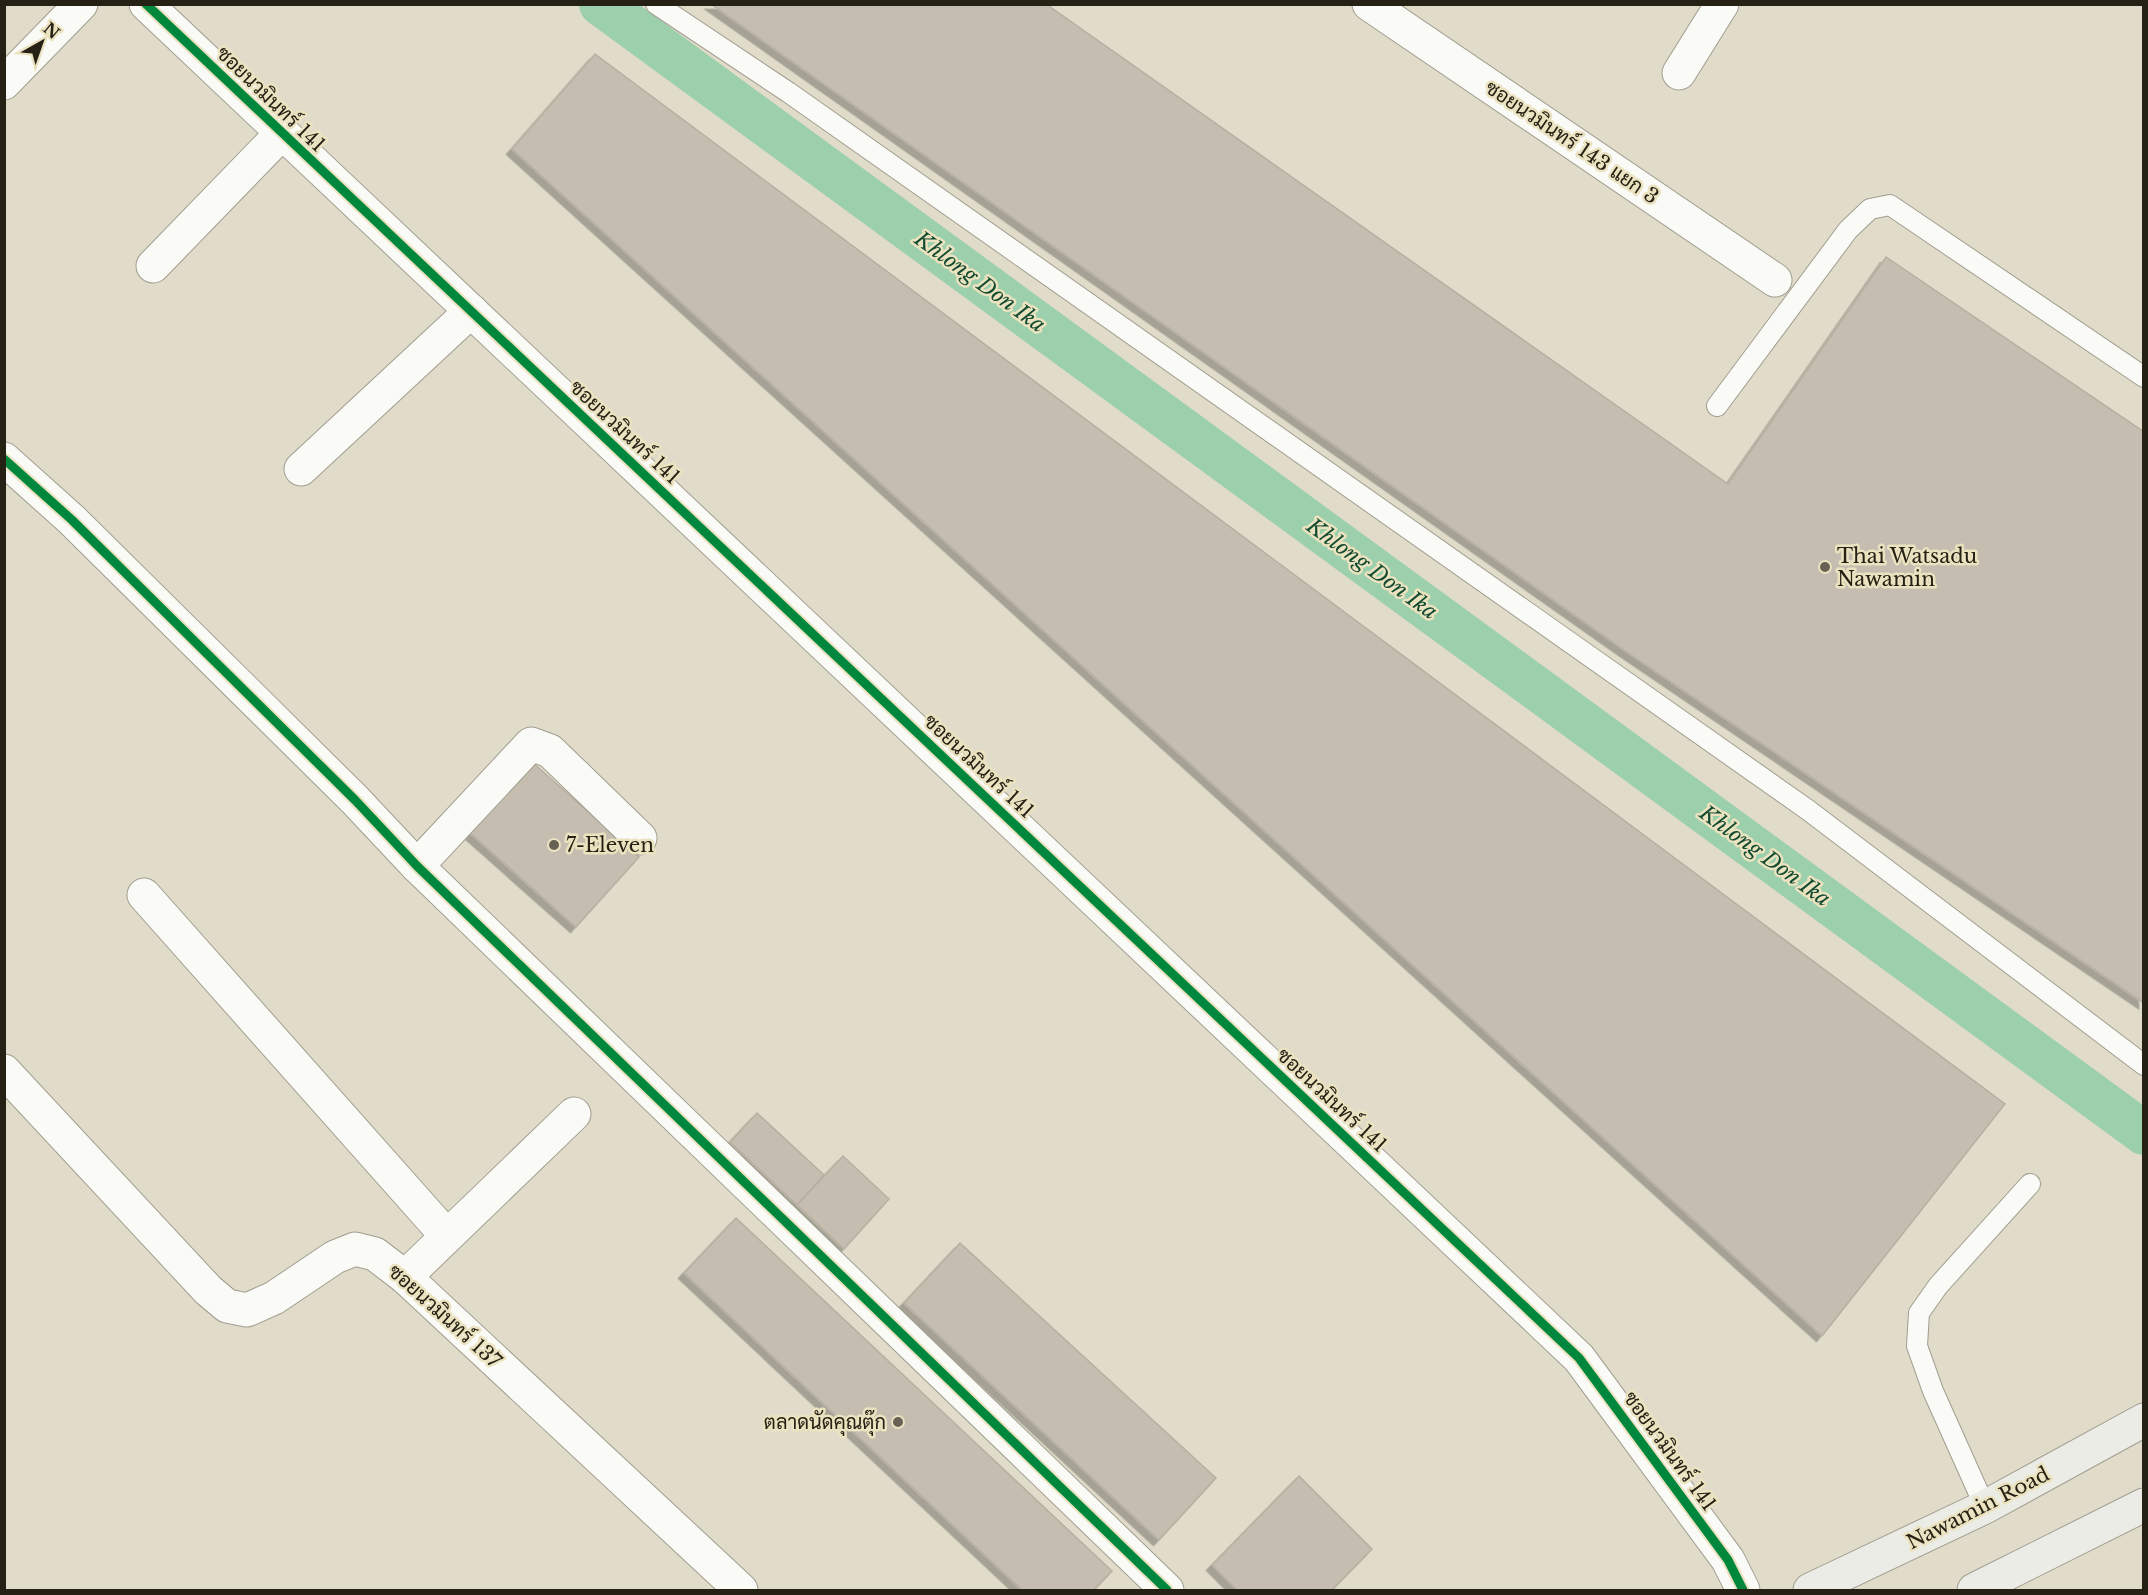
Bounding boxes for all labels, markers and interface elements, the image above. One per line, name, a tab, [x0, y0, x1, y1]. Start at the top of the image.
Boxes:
north arrow	[12, 12, 72, 72]
text: N	[39, 18, 64, 43]
street label: ซอยนวมินทร์ 141	[212, 40, 332, 157]
street label: ซอยนวมินทร์ 143 แยก 3	[1481, 74, 1664, 209]
water label: Khlong Don Ika	[909, 225, 1050, 338]
street label: ซอยนวมินทร์ 141	[565, 373, 686, 489]
water label: Khlong Don Ika	[1301, 512, 1442, 625]
place label: Thai Watsadu Nawamin	[1837, 544, 1977, 591]
marker: Thai Watsadu Nawamin	[1818, 560, 1832, 574]
street label: ซอยนวมินทร์ 141	[919, 707, 1040, 823]
water label: Khlong Don Ika	[1694, 799, 1835, 912]
place label: 7-Eleven	[566, 833, 654, 857]
marker: 7-Eleven	[547, 838, 561, 852]
street label: ซอยนวมินทร์ 141	[1272, 1041, 1393, 1157]
street label: ซอยนวมินทร์ 137	[384, 1258, 508, 1374]
street label: ซอยนวมินทร์ 141	[1619, 1385, 1723, 1515]
place label: ตลาดนัดคุณตุ๊ก	[764, 1409, 886, 1436]
marker: ตลาดนัดคุณตุ๊ก	[891, 1415, 905, 1429]
street label: Nawamin Road	[1903, 1462, 2053, 1554]

